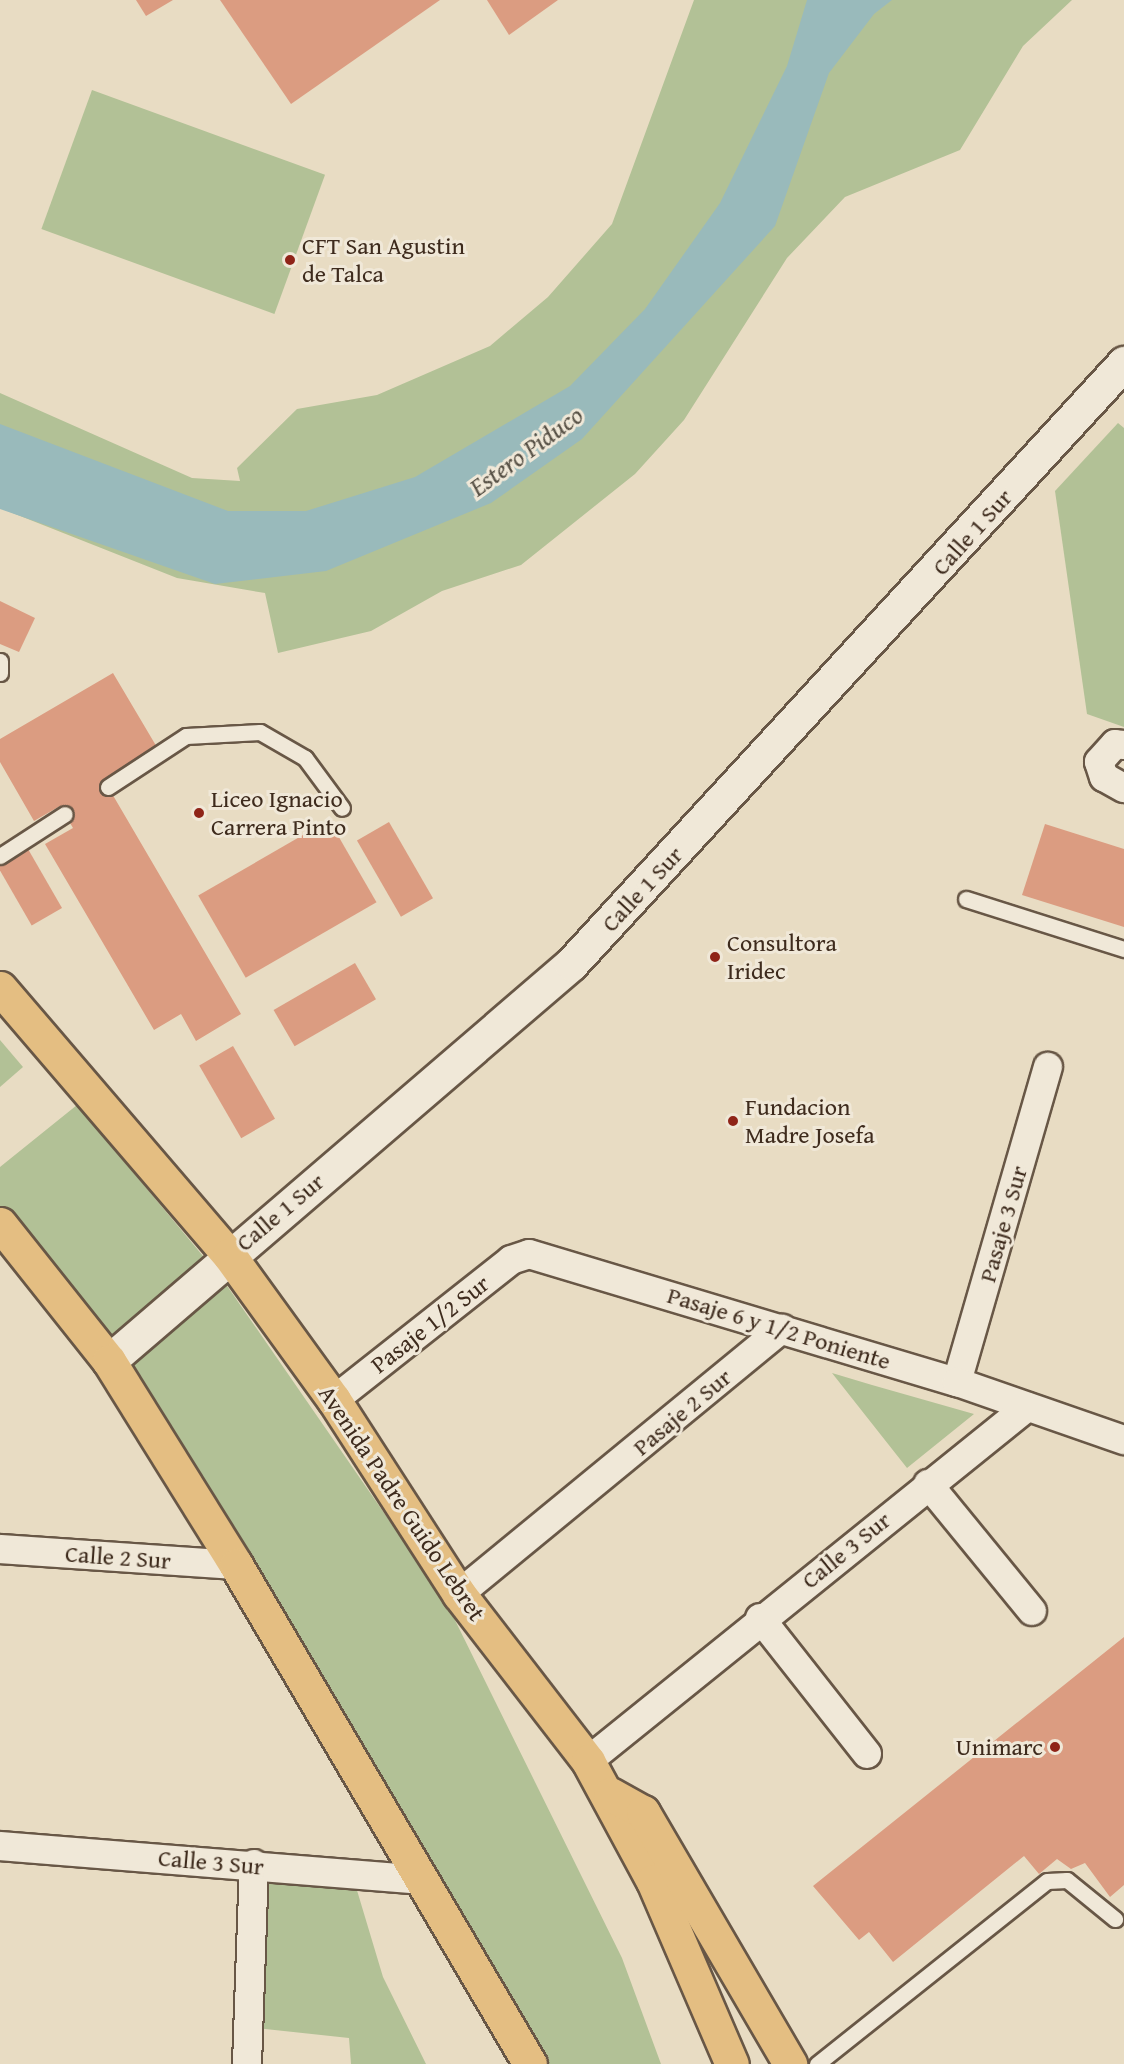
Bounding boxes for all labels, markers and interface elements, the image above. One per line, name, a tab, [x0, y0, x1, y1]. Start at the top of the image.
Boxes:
place label: CFT San Agustin de Talca	[302, 232, 465, 288]
marker: CFT San Agustin de Talca	[283, 253, 297, 267]
water label: Estero Piduco	[463, 399, 589, 503]
street label: Calle 1 Sur	[926, 483, 1018, 581]
place label: Liceo Ignacio Carrera Pinto	[211, 785, 346, 841]
marker: Liceo Ignacio Carrera Pinto	[192, 806, 206, 820]
street label: Calle 1 Sur	[595, 840, 689, 938]
place label: Consultora Iridec	[727, 929, 837, 985]
marker: Consultora Iridec	[708, 950, 722, 964]
place label: Fundacion Madre Josefa	[745, 1093, 875, 1149]
marker: Fundacion Madre Josefa	[726, 1114, 740, 1128]
street label: Pasaje 3 Sur	[973, 1163, 1033, 1285]
street label: Calle 1 Sur	[230, 1167, 330, 1257]
street label: Pasaje 1/2 Sur	[365, 1269, 495, 1379]
street label: Pasaje 6 y 1/2 Poniente	[664, 1280, 894, 1376]
street label: Pasaje 2 Sur	[627, 1363, 737, 1461]
street label: Avenida Padre Guido Lebret	[312, 1380, 492, 1626]
street label: Calle 3 Sur	[796, 1506, 896, 1594]
street label: Calle 2 Sur	[64, 1539, 172, 1575]
place label: Unimarc	[956, 1733, 1043, 1761]
marker: Unimarc	[1048, 1740, 1062, 1754]
street label: Calle 3 Sur	[157, 1843, 265, 1881]

